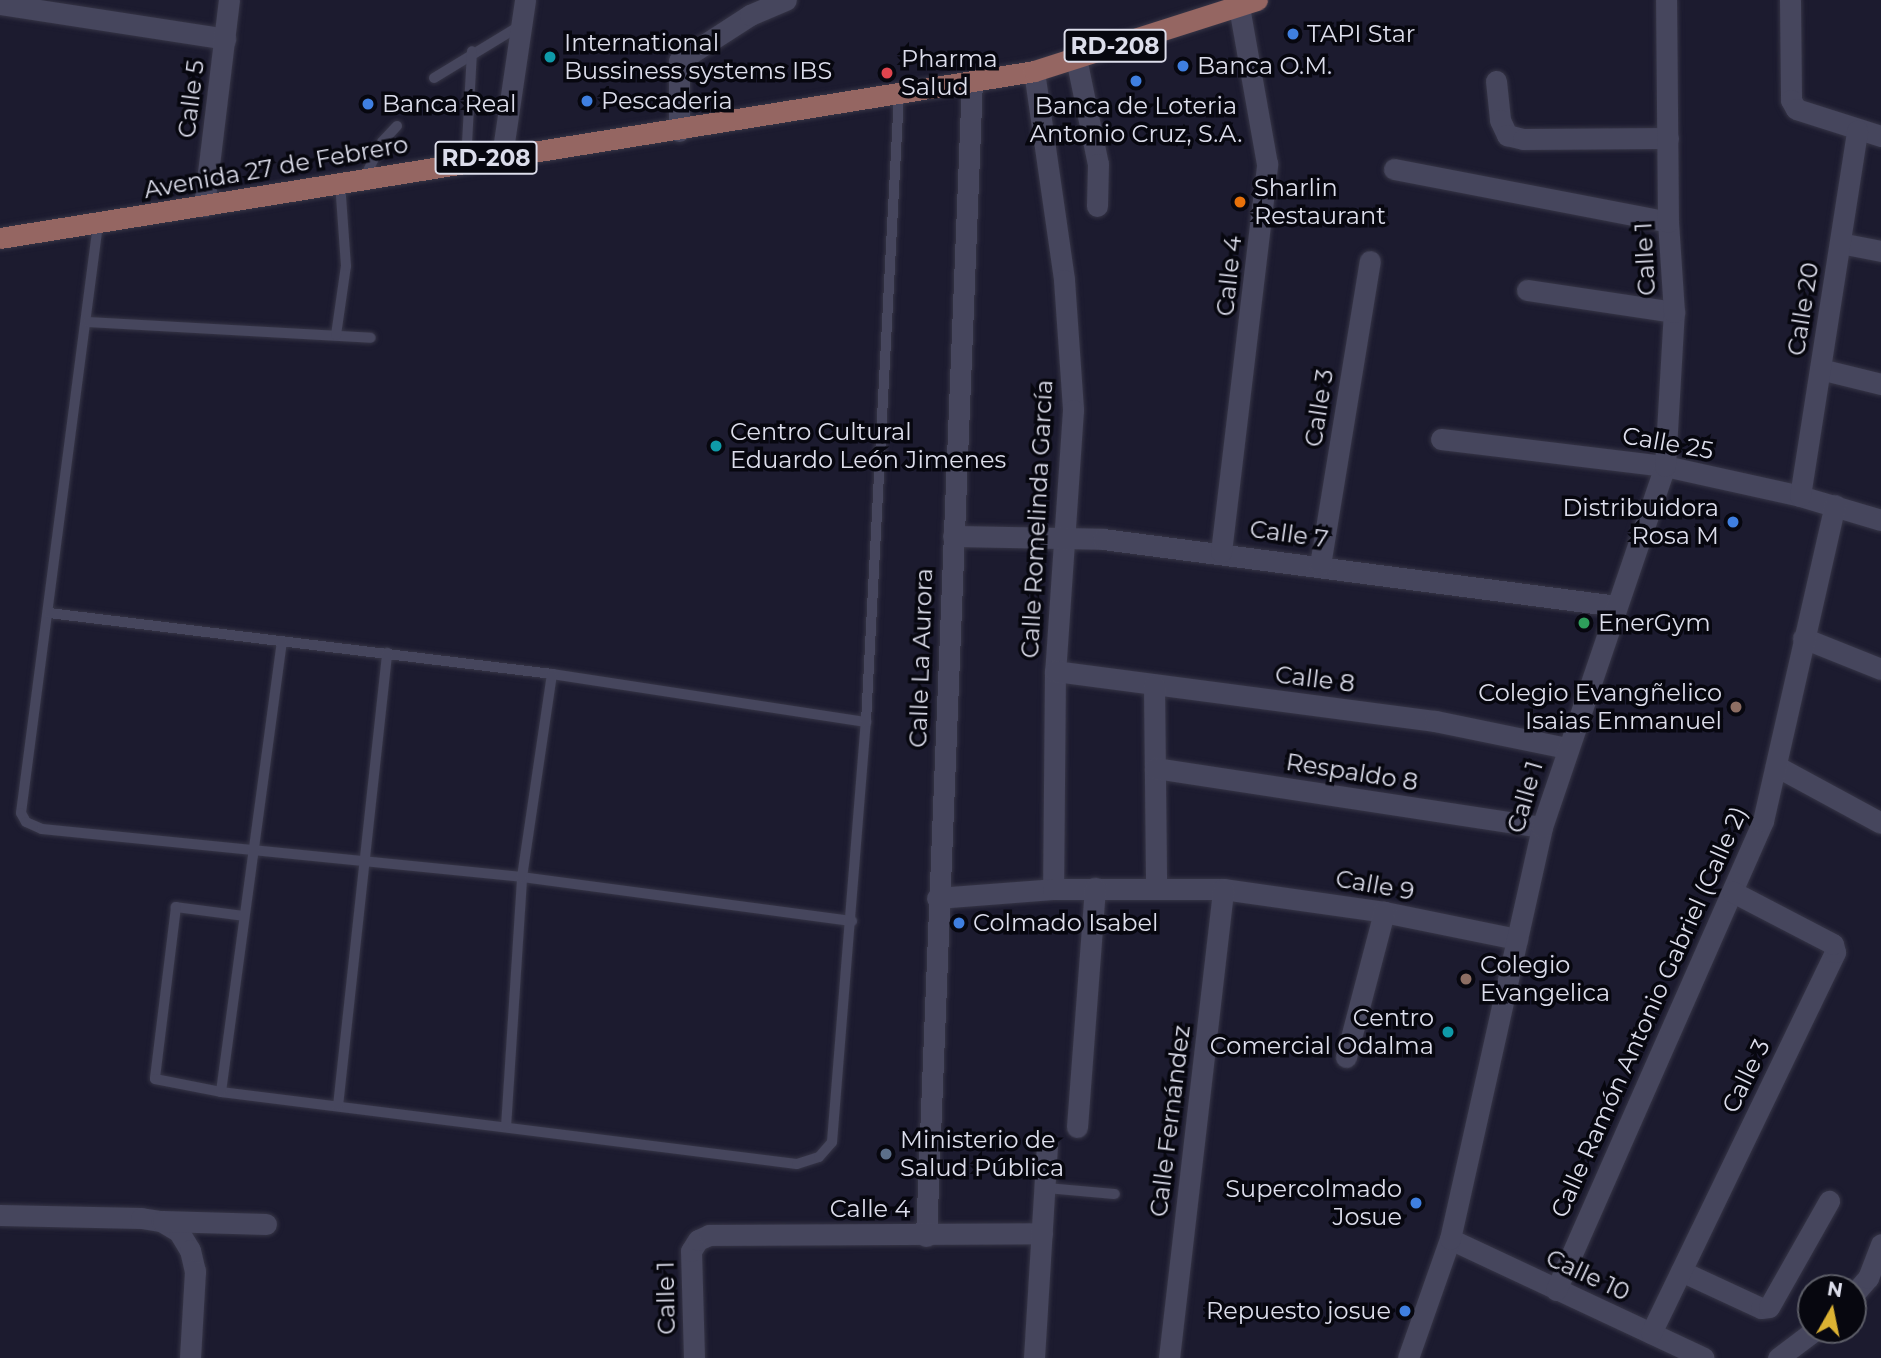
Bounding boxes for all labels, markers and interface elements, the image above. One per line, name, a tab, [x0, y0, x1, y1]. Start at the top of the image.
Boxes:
place label: TAPI Star	[1307, 20, 1415, 48]
road number: RD-208	[1062, 26, 1168, 66]
marker: TAPI Star	[1285, 26, 1301, 42]
place label: International Bussiness systems IBS	[564, 29, 832, 85]
place label: Pharma Salud	[901, 45, 998, 101]
marker: International Bussiness systems IBS	[542, 49, 558, 65]
place label: Banca O.M.	[1197, 52, 1332, 80]
street label: Calle 5	[172, 58, 210, 140]
marker: Banca O.M.	[1175, 58, 1191, 74]
marker: Pharma Salud	[879, 65, 895, 81]
marker: Banca de Loteria Antonio Cruz, S.A.	[1128, 73, 1144, 89]
place label: Pescaderia	[601, 87, 733, 115]
place label: Banca Real	[382, 90, 517, 118]
place label: Banca de Loteria Antonio Cruz, S.A.	[1030, 92, 1242, 148]
marker: Pescaderia	[579, 93, 595, 109]
marker: Banca Real	[360, 96, 376, 112]
street label: Avenida 27 de Febrero	[142, 130, 410, 204]
road number: RD-208	[434, 139, 538, 178]
place label: Sharlin Restaurant	[1254, 174, 1386, 230]
marker: Sharlin Restaurant	[1232, 194, 1248, 210]
street label: Calle 1	[1629, 222, 1661, 296]
street label: Calle 4	[1210, 234, 1248, 318]
street label: Calle 20	[1781, 260, 1825, 358]
street label: Calle 3	[1299, 367, 1339, 449]
street label: Calle Romelinda García	[1015, 379, 1059, 659]
place label: Centro Cultural Eduardo León Jimenes	[730, 418, 1006, 474]
street label: Calle 25	[1620, 421, 1716, 465]
marker: Centro Cultural Eduardo León Jimenes	[708, 438, 724, 454]
place label: Distribuidora Rosa M	[1562, 494, 1719, 550]
street label: Calle 7	[1248, 514, 1330, 554]
marker: Distribuidora Rosa M	[1725, 514, 1741, 530]
street label: Calle La Aurora	[903, 568, 939, 748]
place label: EnerGym	[1598, 609, 1711, 637]
marker: EnerGym	[1576, 615, 1592, 631]
street label: Calle 8	[1274, 660, 1356, 698]
place label: Colegio Evangñelico Isaias Enmanuel	[1478, 679, 1722, 735]
marker: Colegio Evangñelico Isaias Enmanuel	[1728, 699, 1744, 715]
street label: Respaldo 8	[1284, 747, 1420, 797]
street label: Calle 1	[1501, 758, 1549, 836]
street label: Calle Ramón Antonio Gabriel (Calle 2)	[1545, 802, 1753, 1222]
street label: Calle 9	[1333, 864, 1417, 906]
place label: Colmado Isabel	[973, 909, 1159, 937]
marker: Colmado Isabel	[951, 915, 967, 931]
place label: Colegio Evangelica	[1480, 951, 1610, 1007]
marker: Colegio Evangelica	[1458, 971, 1474, 987]
place label: Centro Comercial Odalma	[1210, 1004, 1434, 1060]
street label: Calle Fernández	[1144, 1024, 1196, 1218]
marker: Centro Comercial Odalma	[1440, 1024, 1456, 1040]
street label: Calle 3	[1716, 1035, 1776, 1117]
place label: Ministerio de Salud Pública	[900, 1126, 1064, 1182]
marker: Ministerio de Salud Pública	[878, 1146, 894, 1162]
place label: Supercolmado Josue	[1225, 1175, 1402, 1231]
street label: Calle 4	[830, 1195, 910, 1223]
marker: Supercolmado Josue	[1408, 1195, 1424, 1211]
street label: Calle 10	[1541, 1243, 1635, 1307]
street label: Calle 1	[651, 1261, 681, 1335]
north arrow	[1797, 1274, 1867, 1344]
text: N	[1826, 1277, 1844, 1302]
place label: Repuesto josue	[1206, 1297, 1391, 1325]
marker: Repuesto josue	[1397, 1303, 1413, 1319]

